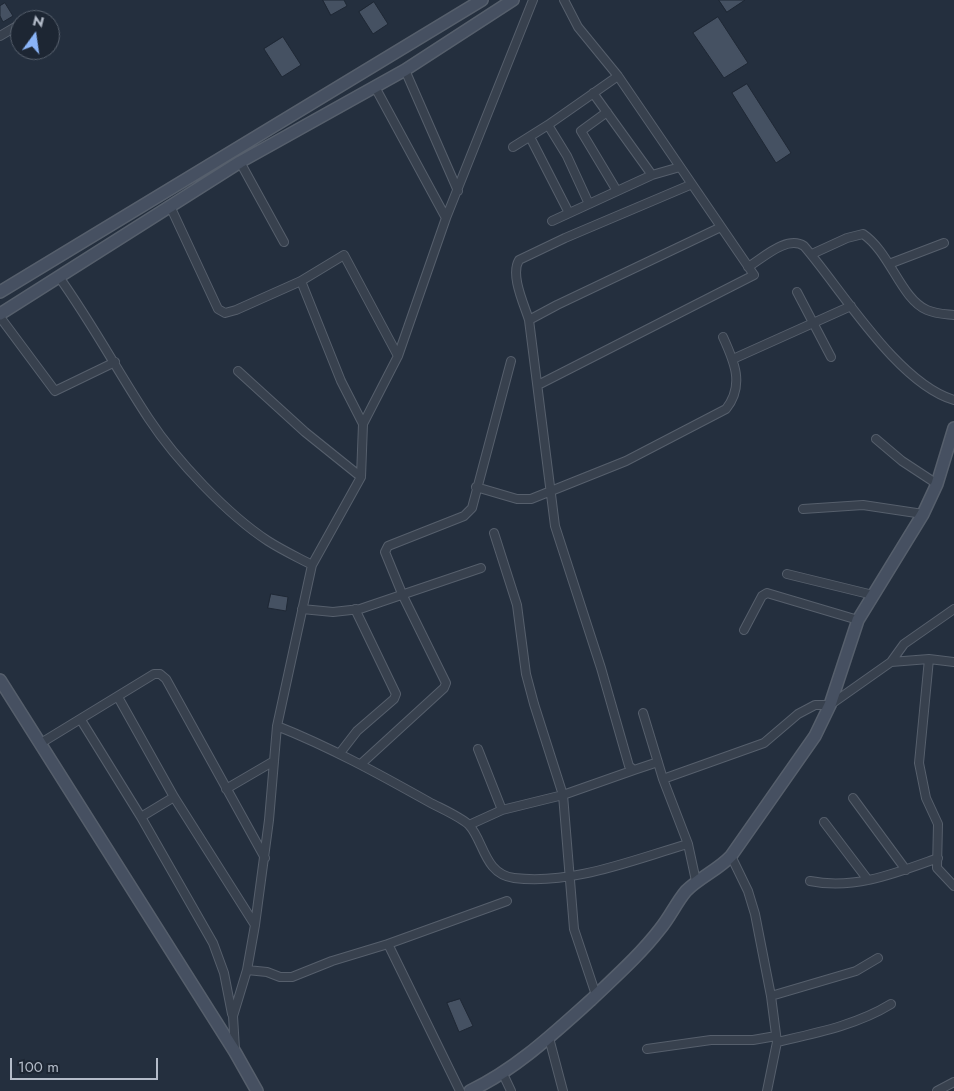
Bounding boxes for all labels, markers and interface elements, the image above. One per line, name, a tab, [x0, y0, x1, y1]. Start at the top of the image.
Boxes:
north arrow	[10, 10, 60, 60]
text: N	[31, 10, 46, 32]
scale bar	[12, 1048, 160, 1080]
text: 100 m	[18, 1056, 59, 1078]

